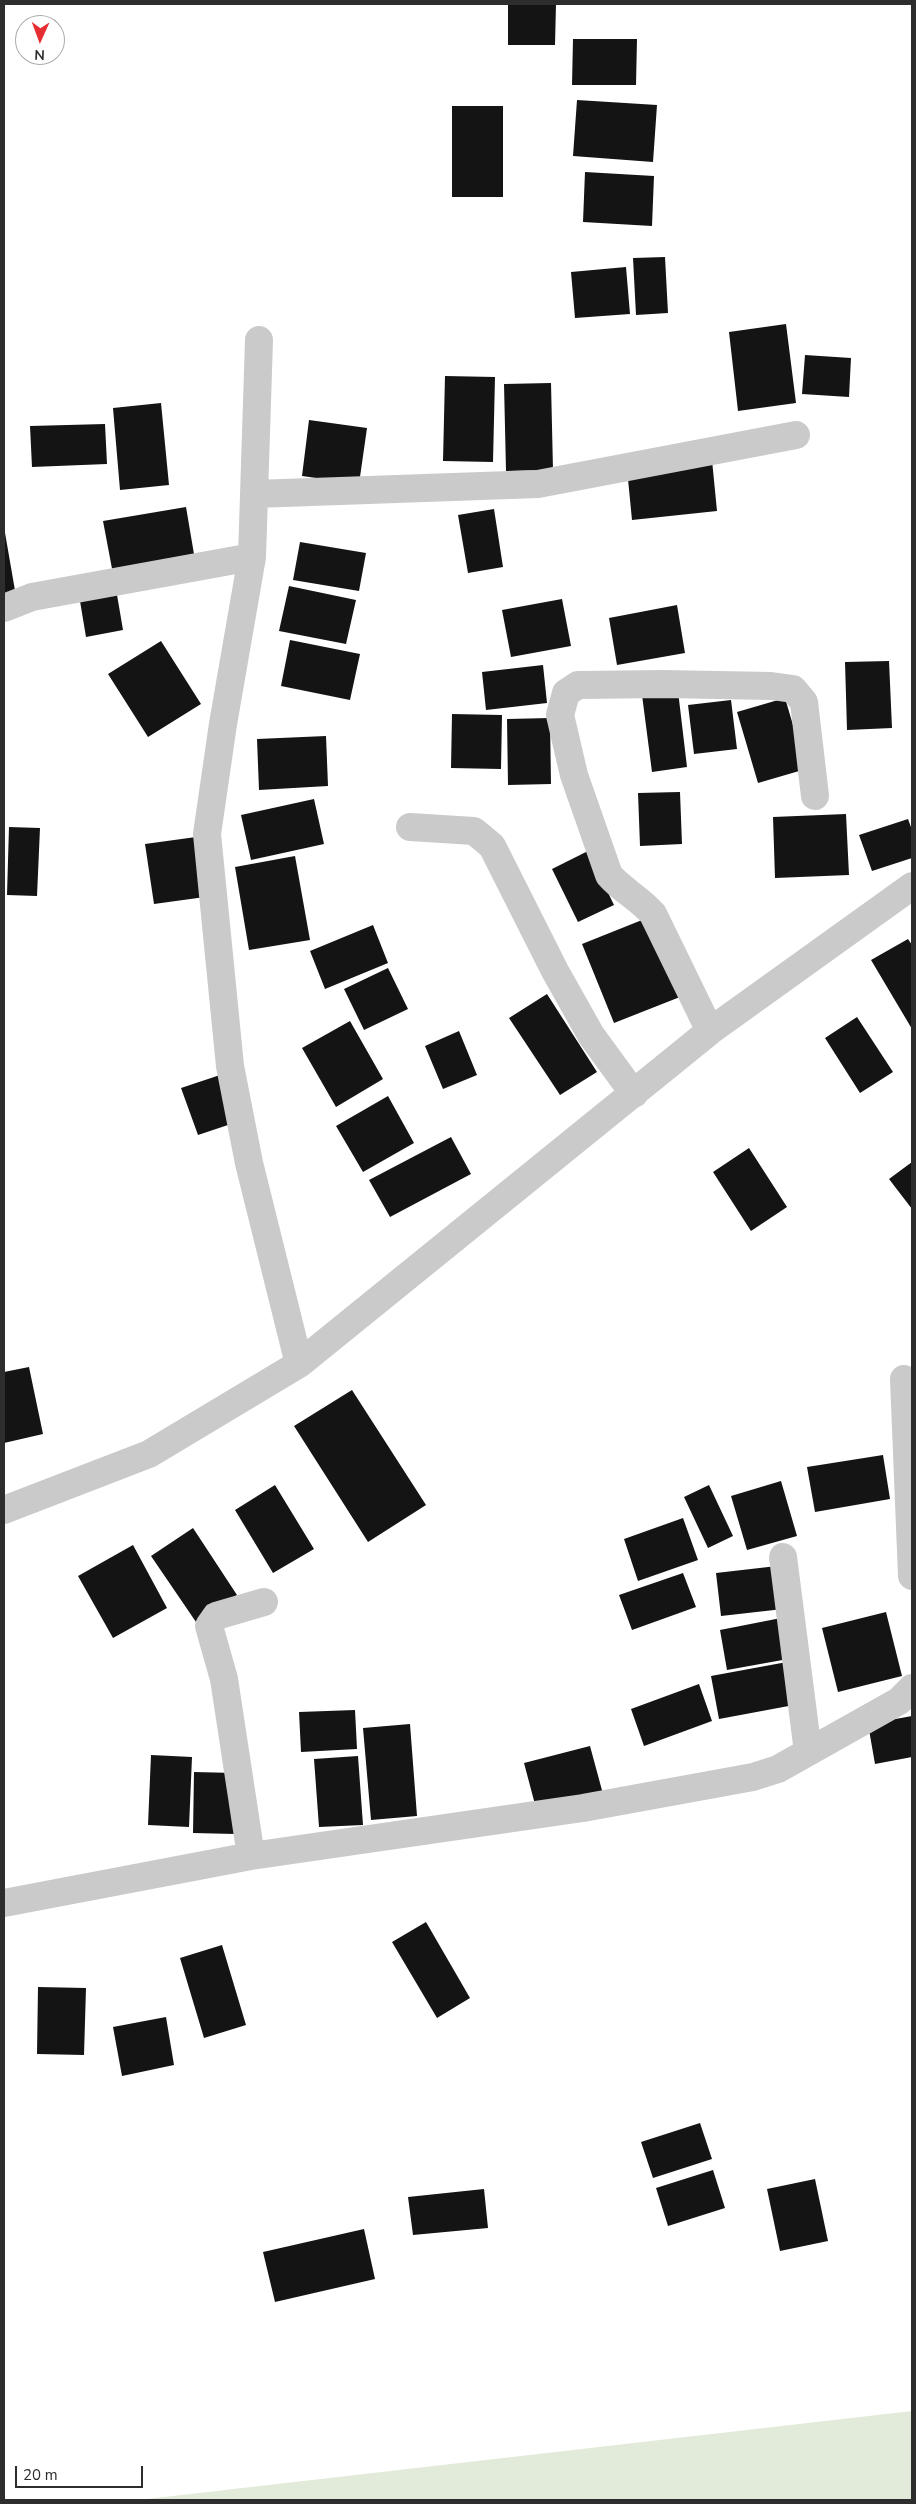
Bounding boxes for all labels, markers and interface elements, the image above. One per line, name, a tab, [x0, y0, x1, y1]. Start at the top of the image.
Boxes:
north arrow	[15, 15, 65, 65]
text: N	[34, 45, 45, 64]
scale bar	[18, 2456, 145, 2488]
text: 20 m	[23, 2465, 58, 2485]

